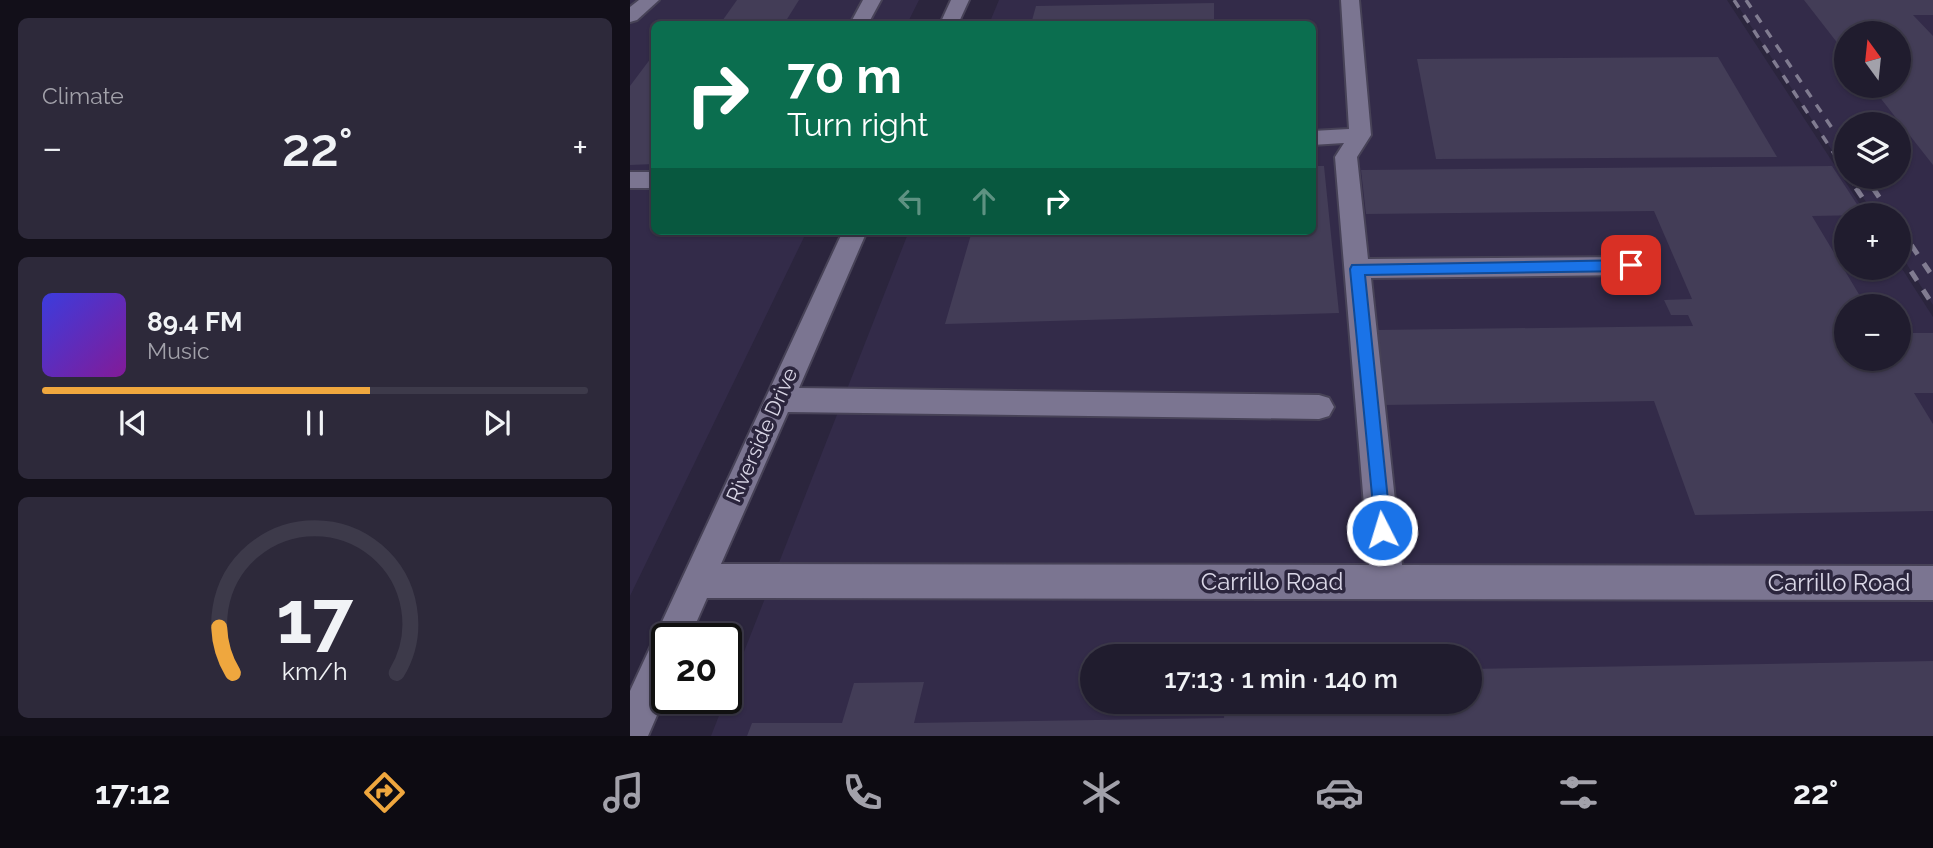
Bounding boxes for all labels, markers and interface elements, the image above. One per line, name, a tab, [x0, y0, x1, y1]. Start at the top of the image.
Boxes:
north arrow	[1834, 21, 1911, 98]
map controls	[1834, 21, 1911, 371]
text: 70 m	[787, 47, 902, 104]
icon: right	[672, 49, 763, 140]
text: Climate	[42, 82, 124, 109]
text: Turn right	[787, 106, 928, 143]
button: layers	[1834, 112, 1911, 189]
text: 22°	[282, 117, 353, 178]
text: −	[42, 125, 62, 170]
text: +	[572, 125, 588, 170]
icon: left	[892, 182, 930, 220]
icon: ahead	[965, 182, 1003, 220]
icon: right	[1038, 182, 1076, 220]
button: +	[1834, 203, 1911, 280]
pin	[1601, 235, 1661, 295]
icon: arrive	[1612, 246, 1650, 284]
button: −	[1834, 294, 1911, 371]
text: 89.4 FM	[147, 307, 242, 337]
text: Music	[147, 337, 210, 364]
street label: Riverside Drive	[721, 364, 802, 506]
icon: previous	[114, 404, 152, 442]
icon: pause	[296, 404, 334, 442]
icon: next	[478, 404, 516, 442]
position arrow	[1345, 493, 1419, 567]
street label: Carrillo Road	[1201, 567, 1343, 596]
street label: Carrillo Road	[1768, 568, 1910, 597]
text: 17	[277, 576, 354, 661]
speed limit sign: 20	[651, 623, 742, 714]
text: km/h	[282, 656, 348, 686]
text: 17:13 · 1 min · 140 m	[1164, 664, 1398, 694]
icon: directions	[360, 768, 409, 817]
icon: music	[599, 768, 648, 817]
icon: phone	[838, 768, 887, 817]
icon: climate	[1077, 768, 1126, 817]
icon: car	[1315, 768, 1364, 817]
icon: filters	[1554, 768, 1603, 817]
text: 17:12	[95, 774, 170, 811]
text: 22°	[1793, 774, 1838, 811]

